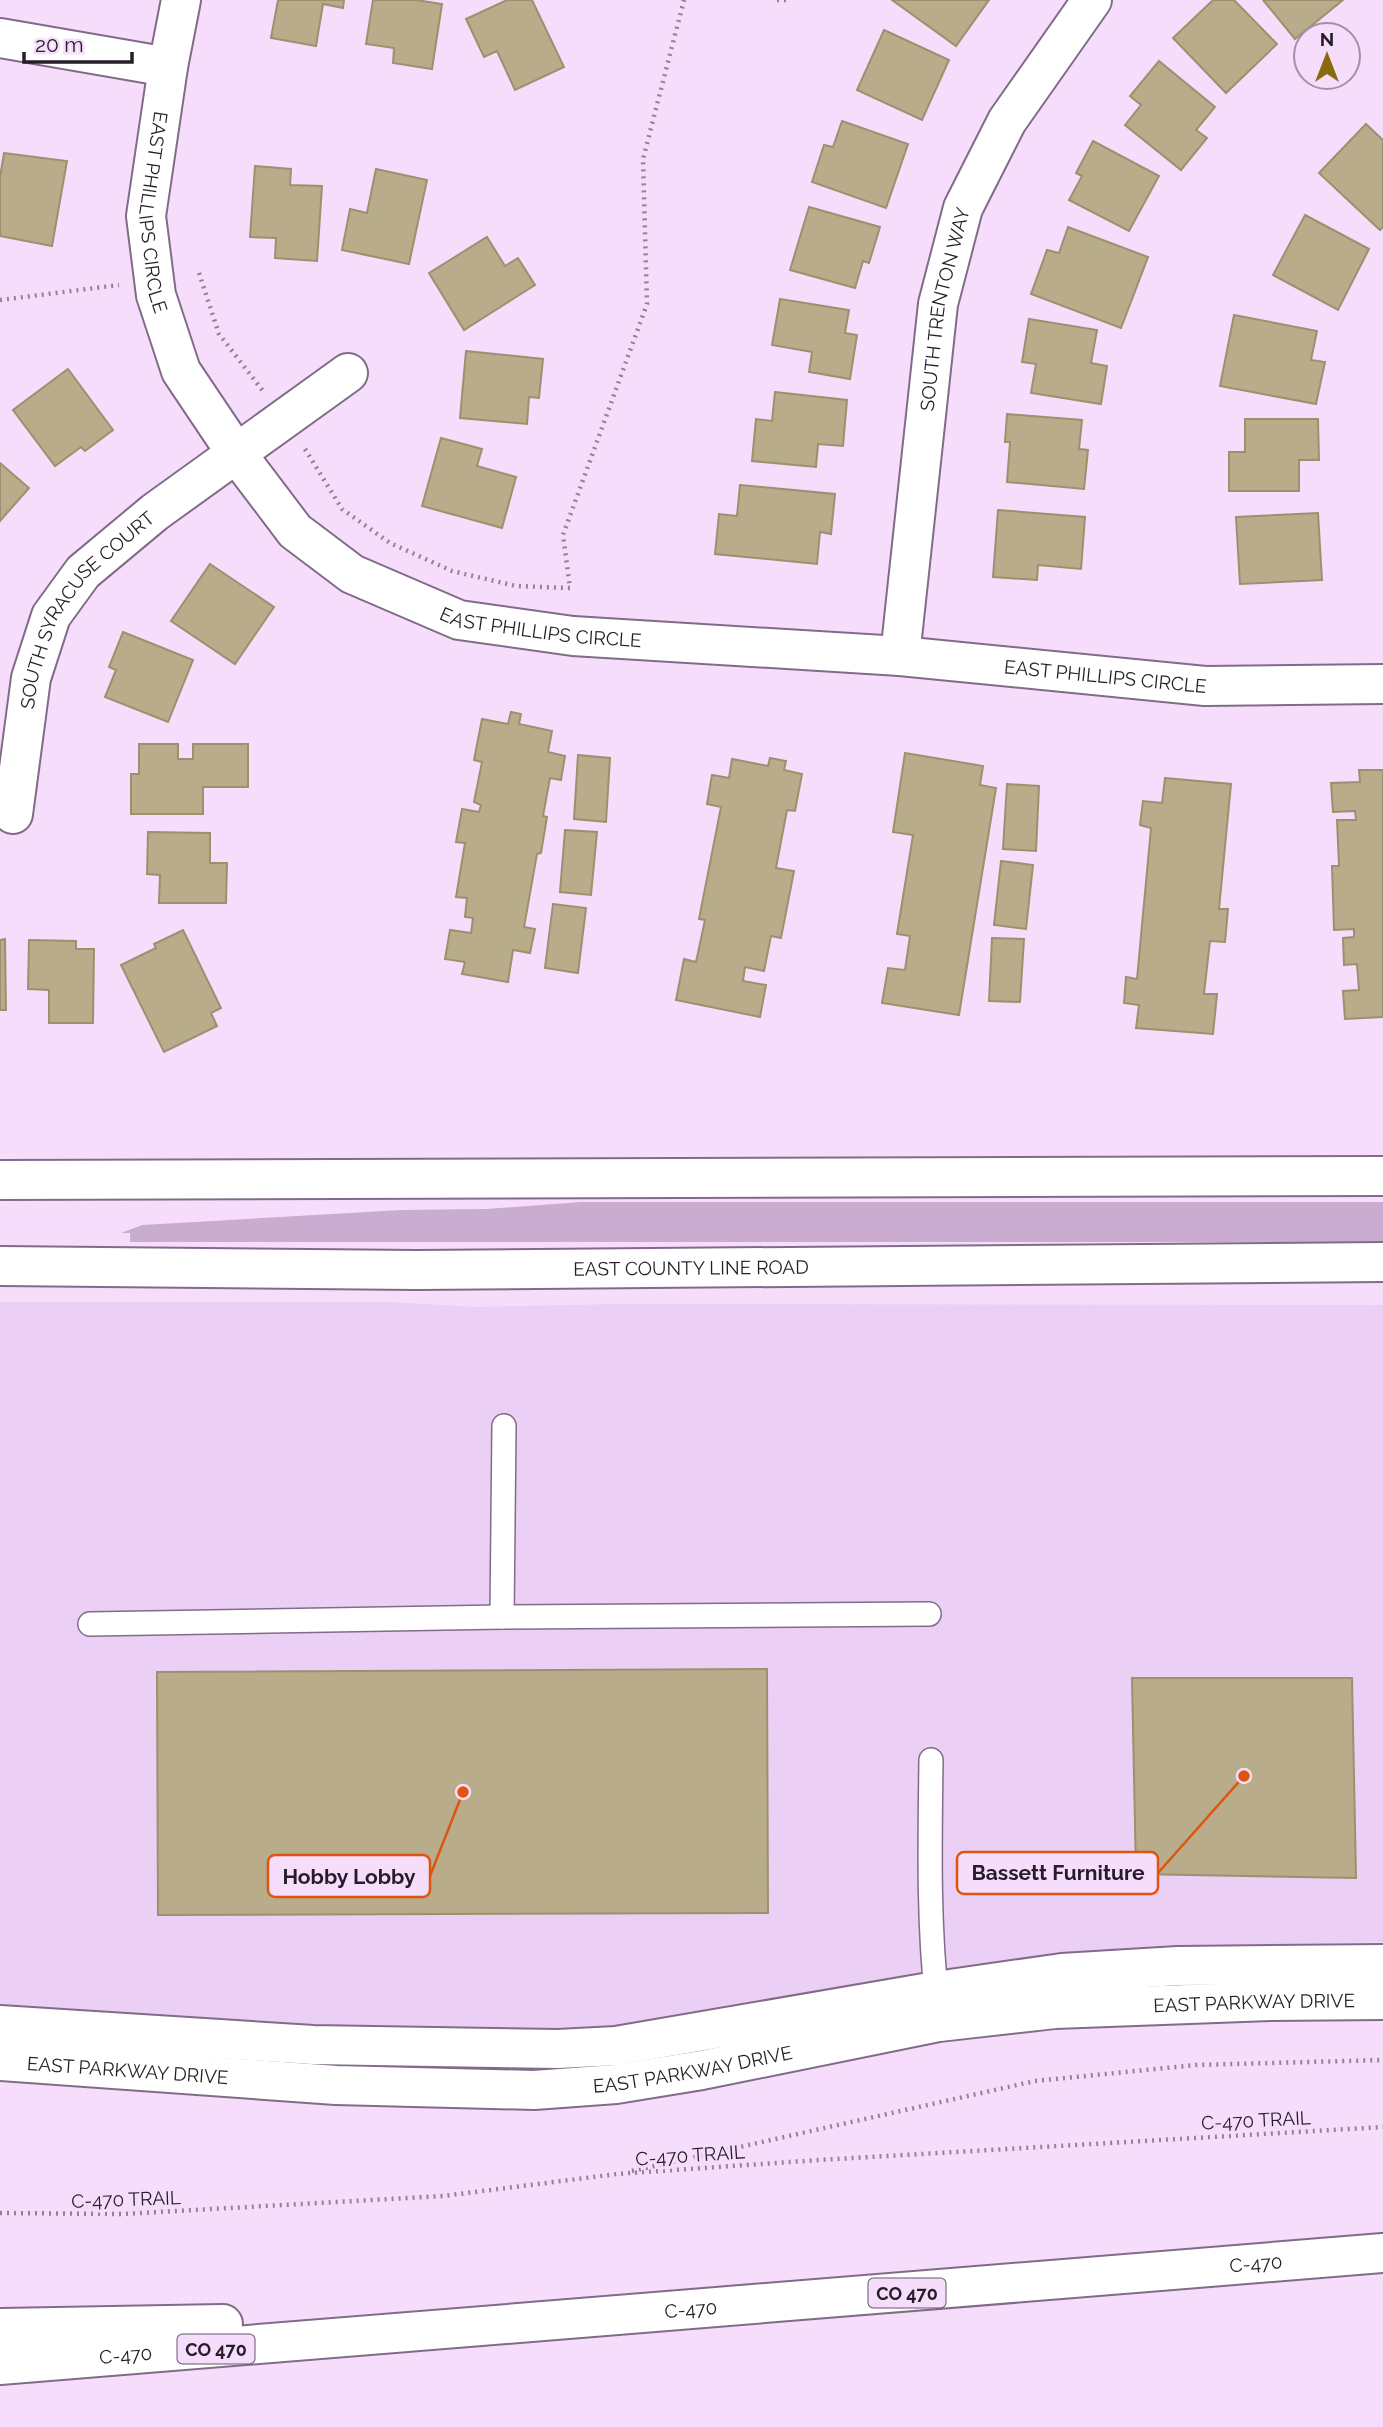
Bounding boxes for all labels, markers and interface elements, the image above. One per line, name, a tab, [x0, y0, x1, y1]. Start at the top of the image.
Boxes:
scale bar	[24, 21, 133, 65]
north arrow	[1292, 21, 1362, 91]
text: N	[1320, 28, 1334, 50]
text: 20 m	[35, 32, 83, 57]
street label: EAST PHILLIPS CIRCLE	[135, 110, 172, 316]
street label: SOUTH TRENTON WAY	[916, 204, 974, 412]
street label: SOUTH SYRACUSE COURT	[16, 506, 159, 710]
street label: EAST PHILLIPS CIRCLE	[437, 602, 642, 651]
street label: EAST PHILLIPS CIRCLE	[1003, 655, 1208, 697]
street label: EAST COUNTY LINE ROAD	[573, 1256, 809, 1280]
callout: Bassett Furniture	[957, 1852, 1158, 1894]
callout: Hobby Lobby	[268, 1855, 430, 1897]
text: Bassett Furniture	[971, 1860, 1145, 1885]
text: Hobby Lobby	[282, 1864, 416, 1889]
street label: EAST PARKWAY DRIVE	[1153, 1989, 1355, 2016]
street label: EAST PARKWAY DRIVE	[592, 2041, 794, 2097]
street label: EAST PARKWAY DRIVE	[26, 2052, 229, 2088]
street label: C-470 TRAIL	[1201, 2106, 1311, 2134]
street label: C-470 TRAIL	[634, 2140, 746, 2170]
street label: C-470 TRAIL	[71, 2186, 181, 2212]
street label: C-470	[1229, 2250, 1283, 2276]
road number: CO 470	[869, 2278, 946, 2308]
street label: C-470	[663, 2296, 718, 2322]
road number: CO 470	[178, 2334, 255, 2364]
street label: C-470	[98, 2342, 153, 2368]

